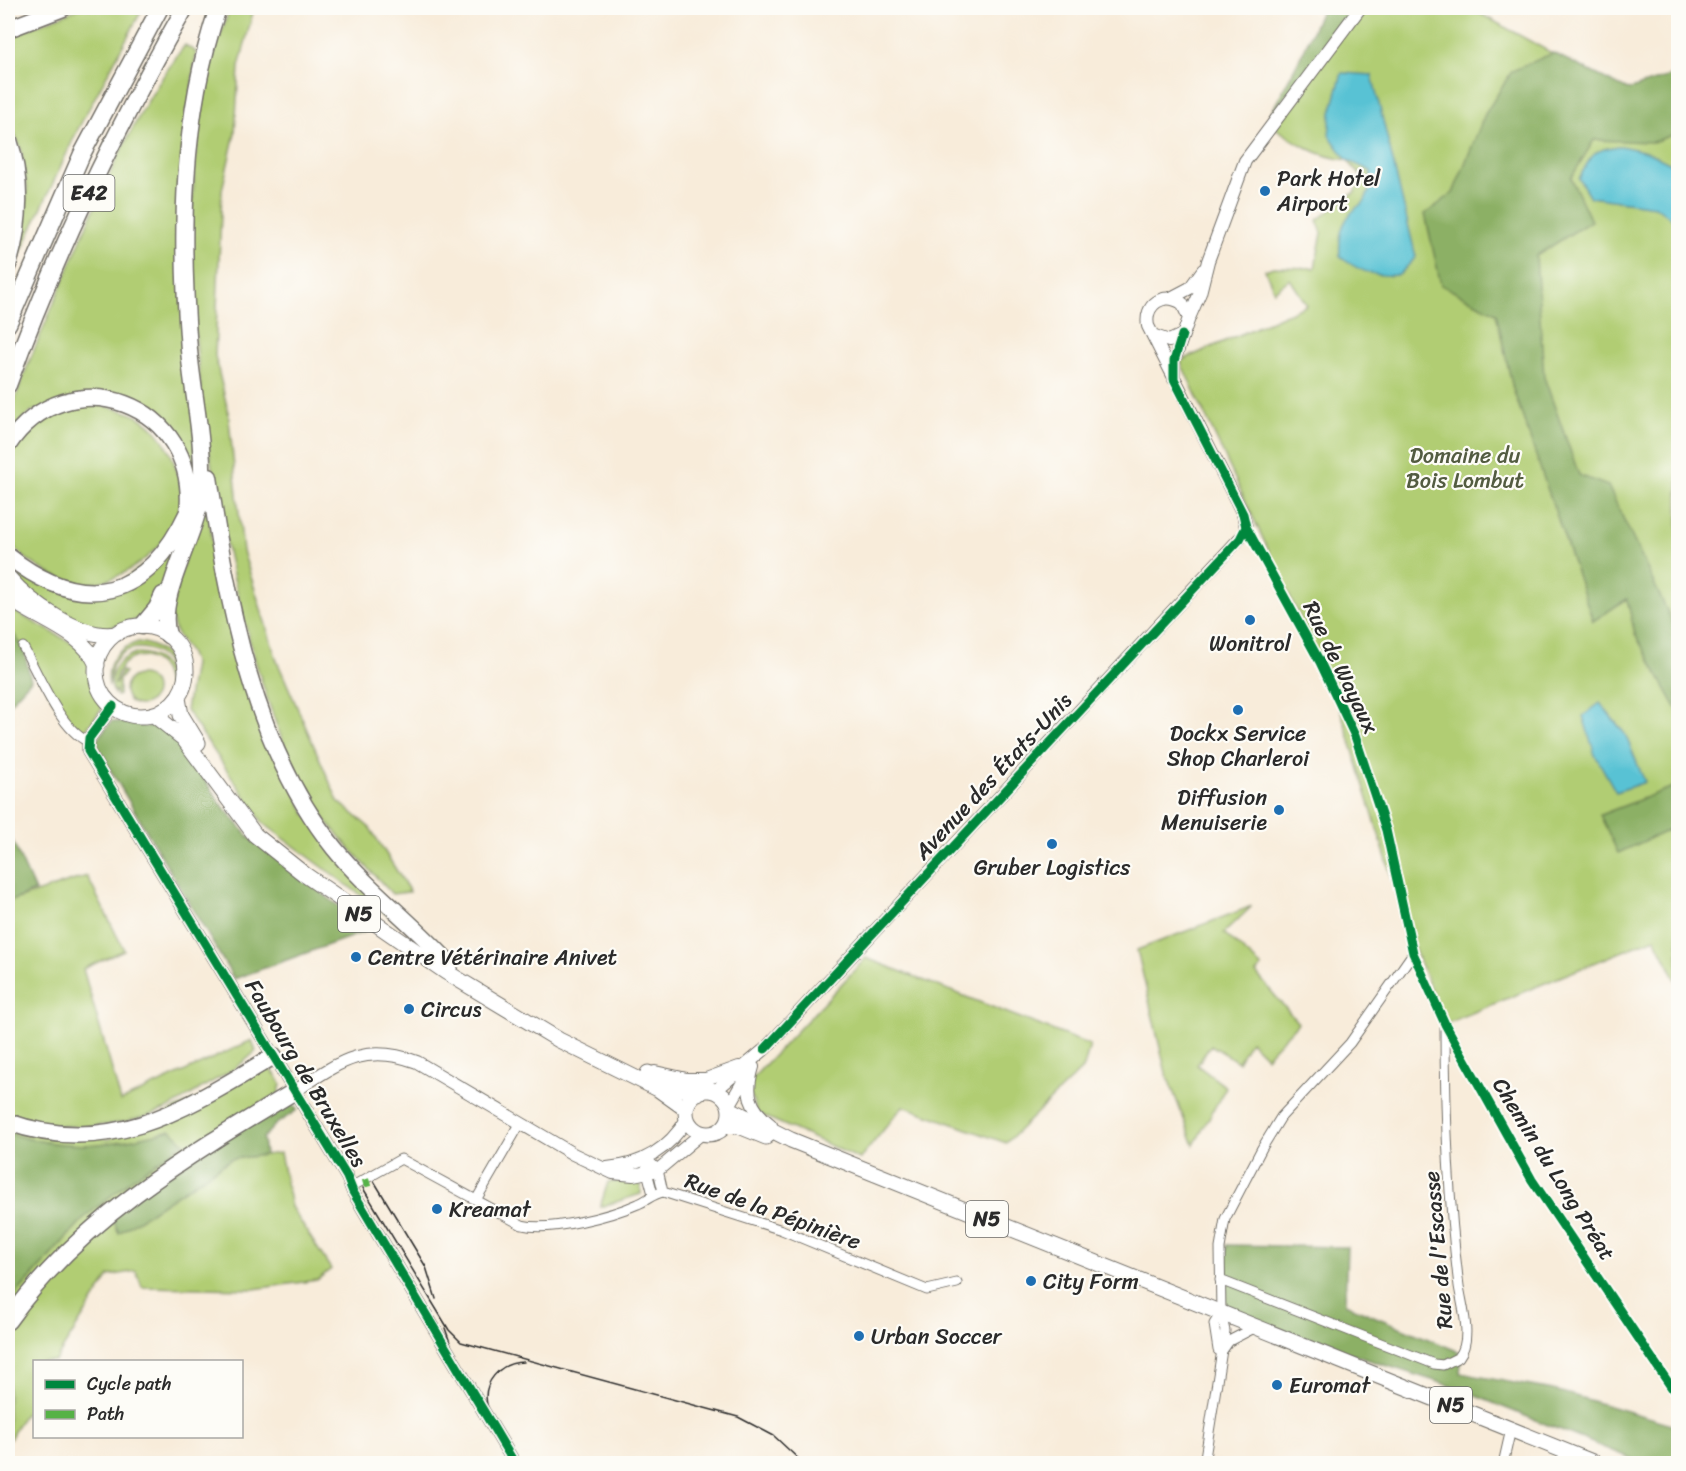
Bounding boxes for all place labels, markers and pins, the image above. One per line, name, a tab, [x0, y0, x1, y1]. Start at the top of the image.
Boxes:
place label: Park Hotel Airport	[1276, 159, 1381, 223]
marker: Park Hotel Airport	[1258, 184, 1272, 198]
marker: Wonitrol	[1243, 613, 1257, 627]
place label: Wonitrol	[1209, 624, 1292, 663]
marker: Dockx Service Shop Charleroi	[1231, 703, 1245, 717]
place label: Dockx Service Shop Charleroi	[1167, 714, 1310, 778]
place label: Diffusion Menuiserie	[1161, 778, 1267, 842]
marker: Diffusion Menuiserie	[1272, 803, 1286, 817]
marker: Gruber Logistics	[1045, 837, 1059, 851]
place label: Gruber Logistics	[974, 848, 1131, 887]
place label: Centre Vétérinaire Anivet	[368, 938, 617, 977]
marker: Centre Vétérinaire Anivet	[349, 950, 363, 964]
place label: Circus	[421, 990, 482, 1029]
marker: Circus	[402, 1002, 416, 1016]
place label: Kreamat	[449, 1190, 532, 1229]
marker: Kreamat	[430, 1202, 444, 1216]
place label: City Form	[1043, 1262, 1139, 1301]
marker: City Form	[1024, 1274, 1038, 1288]
place label: Urban Soccer	[871, 1317, 1003, 1356]
marker: Urban Soccer	[852, 1329, 866, 1343]
place label: Euromat	[1289, 1366, 1371, 1405]
marker: Euromat	[1270, 1378, 1284, 1392]

